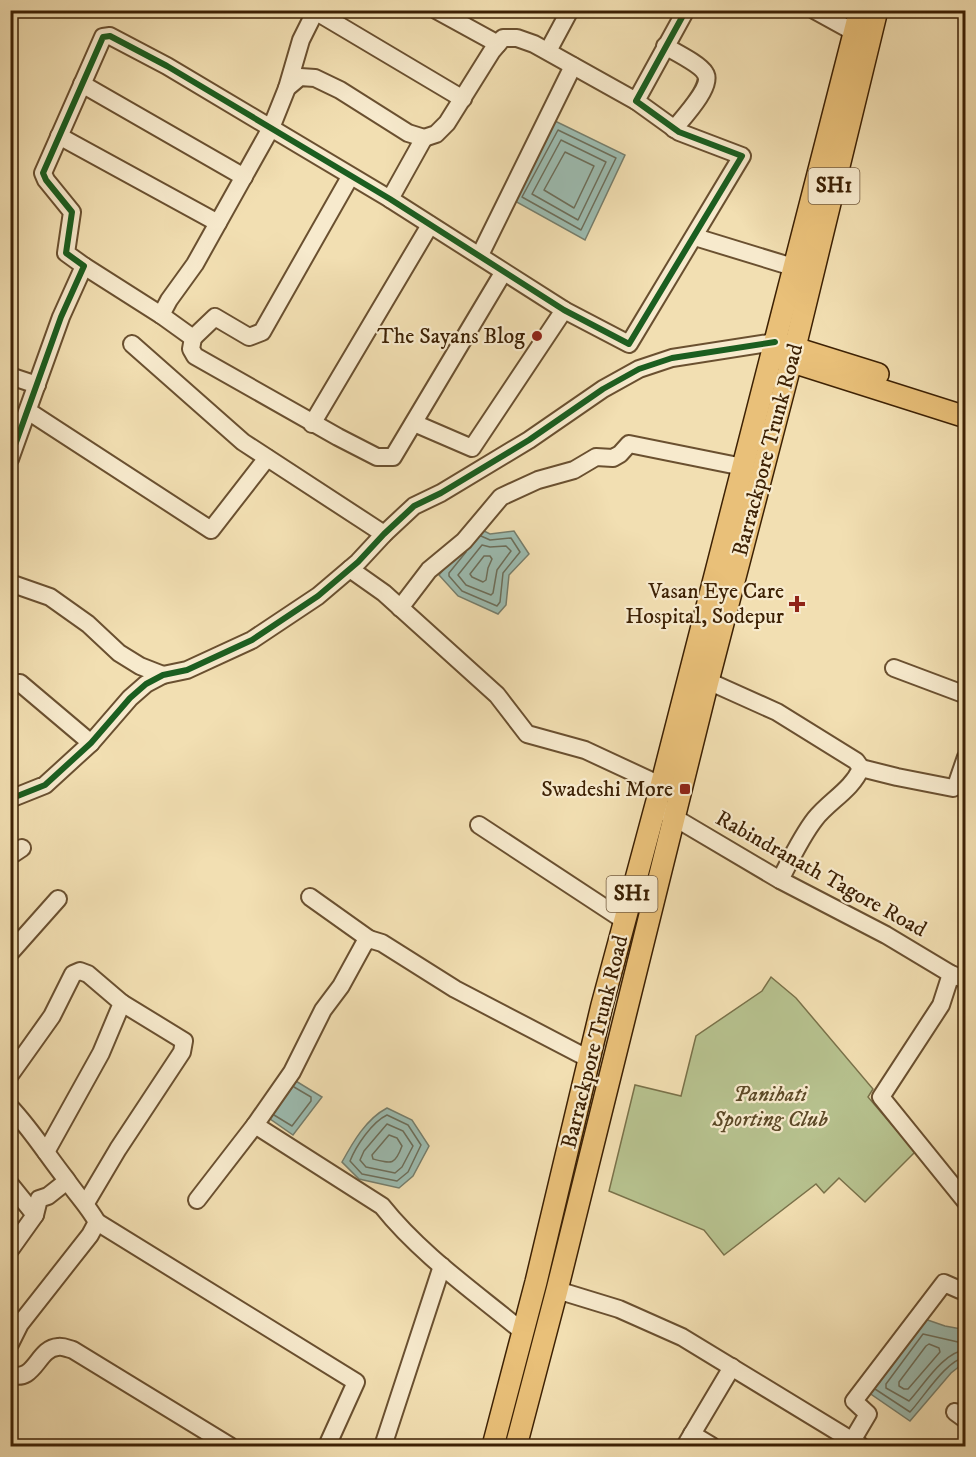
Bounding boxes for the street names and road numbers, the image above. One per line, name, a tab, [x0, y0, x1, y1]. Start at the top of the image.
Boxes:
road number: SH1	[808, 168, 860, 204]
street label: Barrackpore Trunk Road	[727, 341, 809, 559]
street label: Rabindranath Tagore Road	[711, 805, 931, 943]
road number: SH1	[606, 876, 658, 912]
street label: Barrackpore Trunk Road	[555, 933, 635, 1151]

